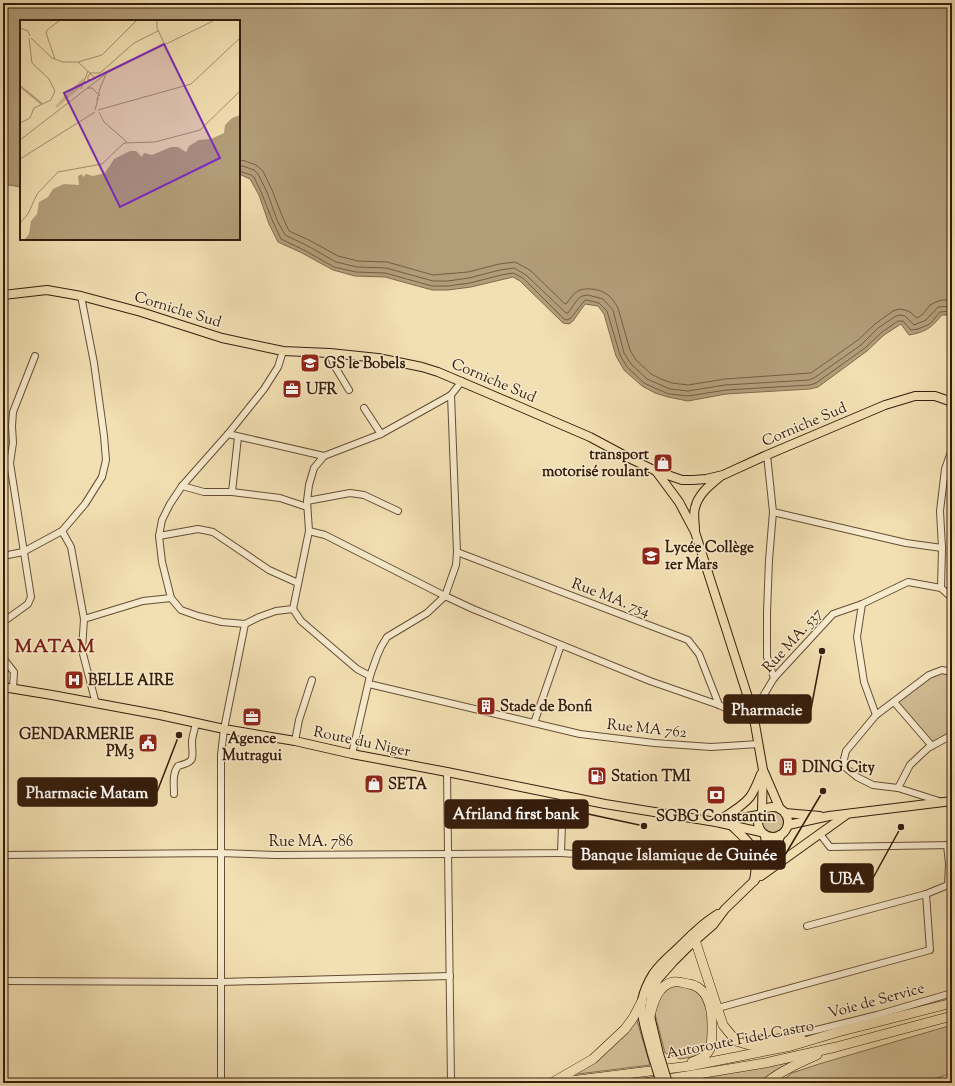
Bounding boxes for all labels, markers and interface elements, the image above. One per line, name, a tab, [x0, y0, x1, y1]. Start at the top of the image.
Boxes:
inset map	[20, 20, 240, 240]
street label: Corniche Sud	[131, 287, 224, 334]
school or university icon: GS le Bobels	[299, 352, 321, 374]
place label: GS le Bobels	[324, 354, 405, 375]
street label: Corniche Sud	[448, 354, 539, 409]
office icon: UFR	[281, 378, 303, 400]
place label: UFR	[306, 380, 338, 401]
street label: Corniche Sud	[759, 398, 851, 453]
place label: transport motorisé roulant	[542, 445, 650, 483]
shop icon: transport motorisé roulant	[652, 452, 674, 474]
place label: Lycée Collège 1er Mars	[665, 538, 754, 576]
school or university icon: Lycée Collège 1er Mars	[640, 545, 662, 567]
street label: Rue MA. 754	[568, 574, 653, 623]
street label: Rue MA. 537	[758, 604, 828, 678]
district label: MATAM	[15, 634, 95, 661]
hospital icon: BELLE AIRE	[63, 669, 85, 691]
place label: BELLE AIRE	[88, 671, 175, 692]
building icon: Stade de Bonfi	[475, 695, 497, 717]
callout: Pharmacie	[724, 695, 811, 723]
place label: Stade de Bonfi	[500, 697, 593, 718]
text: Pharmacie	[731, 700, 803, 723]
office icon: Agence Mutragui	[241, 706, 263, 728]
street label: Rue MA 762	[606, 715, 688, 744]
street label: Route du Niger	[311, 722, 412, 763]
place label: GENDARMERIE PM3	[19, 725, 135, 763]
place label: Agence Mutragui	[222, 729, 283, 767]
public building icon: GENDARMERIE PM3	[137, 732, 159, 754]
building icon: DING City	[777, 756, 799, 778]
place label: DING City	[802, 758, 875, 779]
fuel station icon: Station TMI	[586, 765, 608, 787]
place label: Station TMI	[611, 767, 691, 788]
shop icon: SETA	[363, 773, 385, 795]
place label: SETA	[388, 775, 428, 796]
callout: Pharmacie Matam	[18, 778, 157, 806]
text: Pharmacie Matam	[26, 783, 149, 806]
bank icon: SGBG Constantin	[705, 784, 727, 806]
callout: Afriland first bank	[445, 800, 588, 828]
text: Afriland first bank	[453, 804, 580, 827]
place label: SGBG Constantin	[656, 807, 776, 828]
street label: Rue MA. 786	[269, 832, 353, 853]
callout: Banque Islamique de Guinée	[573, 841, 785, 869]
text: Banque Islamique de Guinée	[581, 845, 778, 868]
callout: UBA	[821, 864, 873, 892]
text: UBA	[829, 869, 865, 892]
street label: Voie de Service	[826, 978, 927, 1024]
street label: Autoroute Fidel Castro	[665, 1016, 816, 1065]

